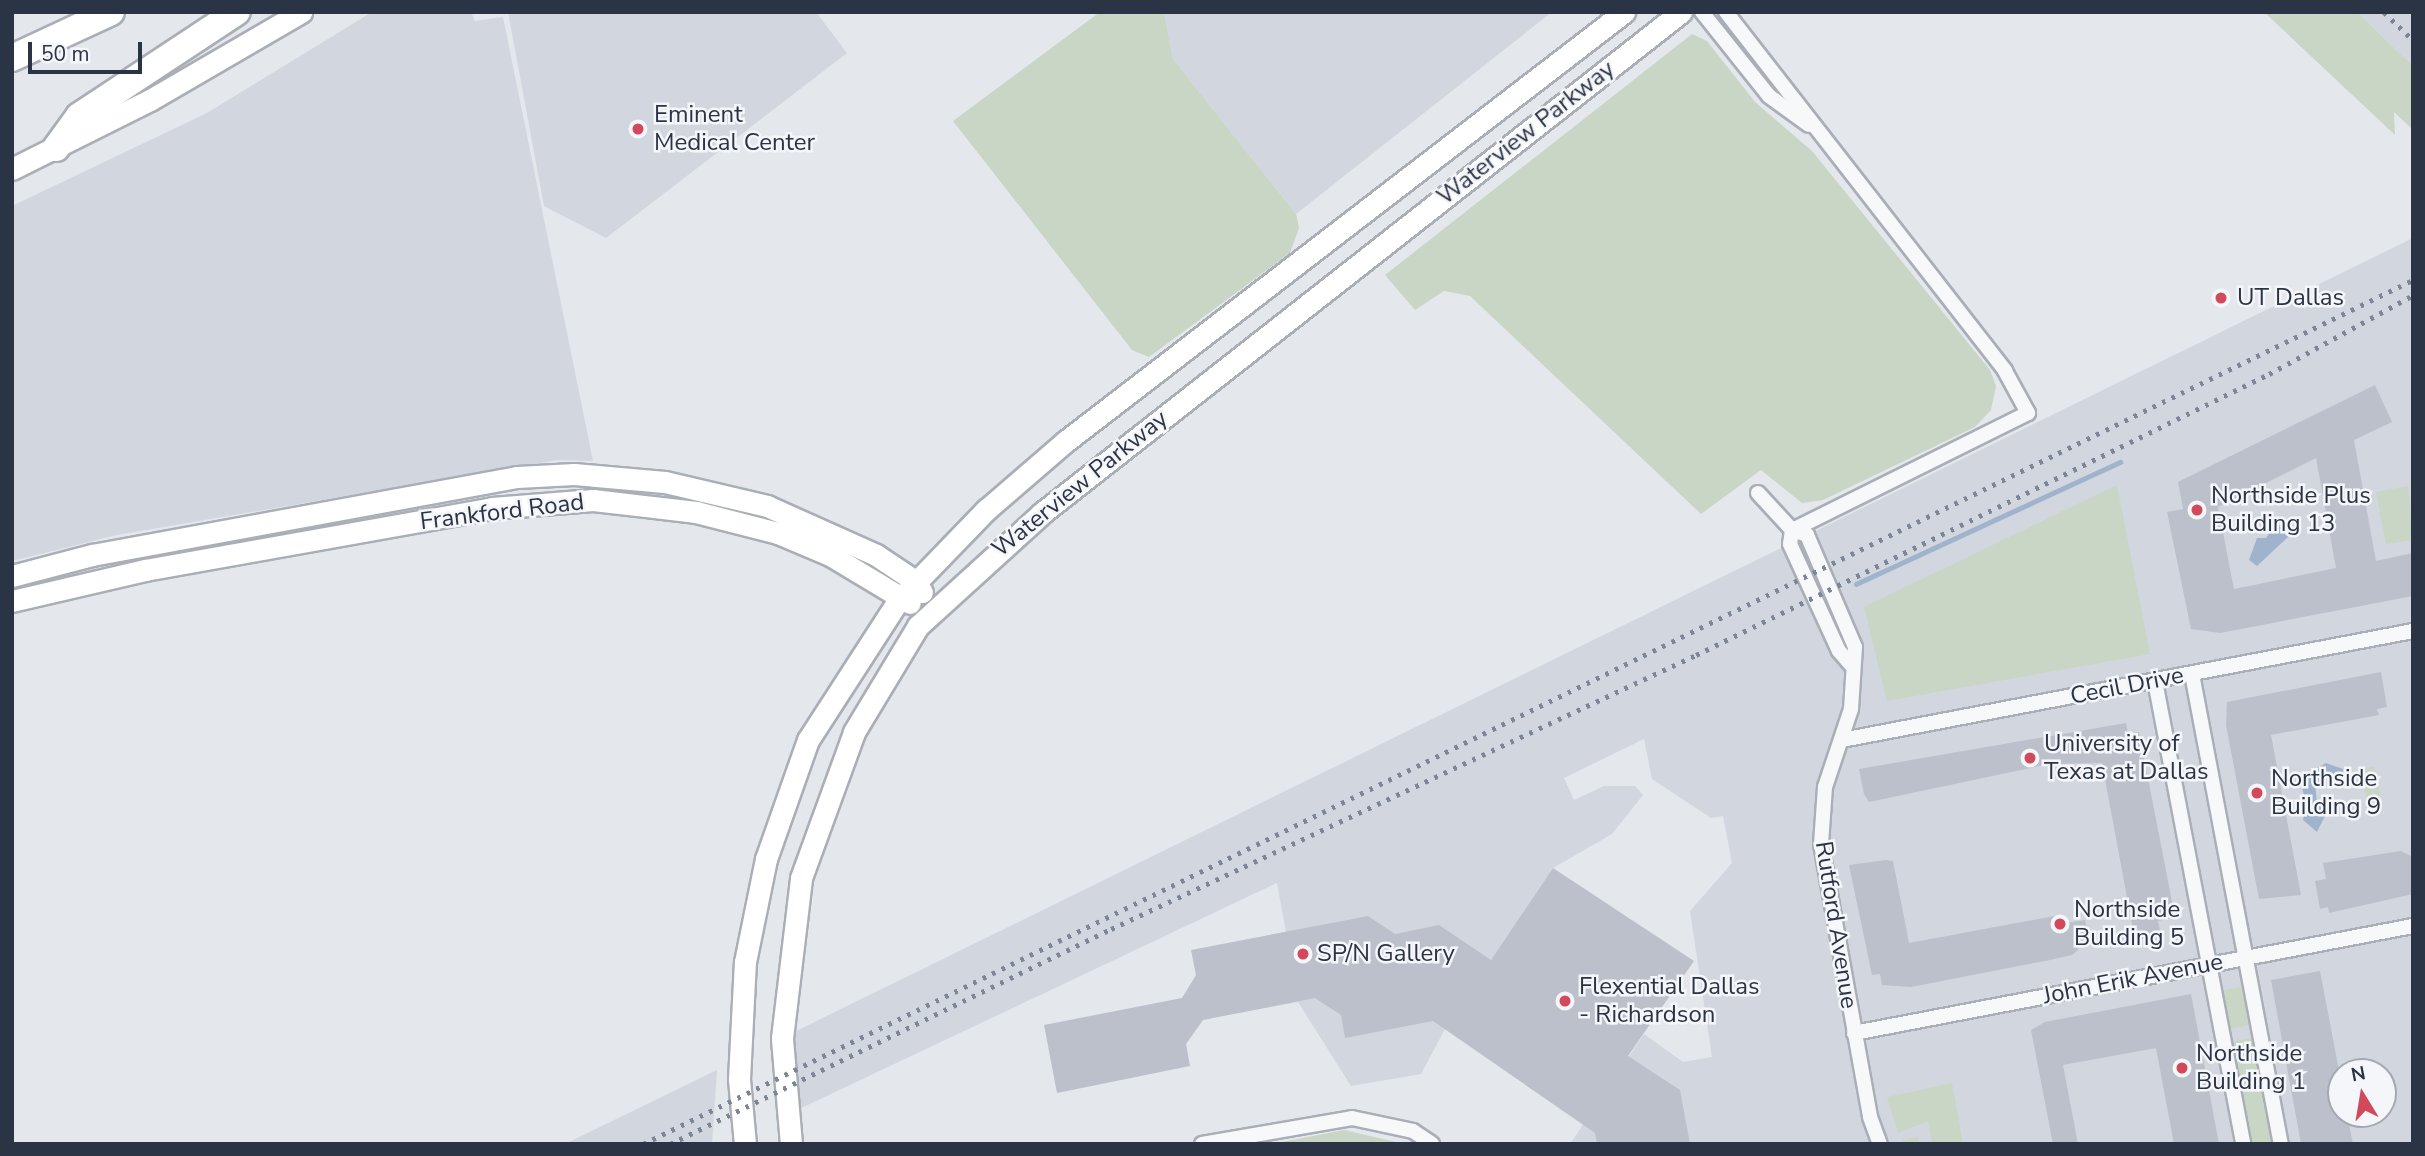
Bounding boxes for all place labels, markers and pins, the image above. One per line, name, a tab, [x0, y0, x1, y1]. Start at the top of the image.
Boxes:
place label: Eminent Medical Center	[654, 101, 815, 157]
marker: Eminent Medical Center	[628, 119, 648, 139]
place label: UT Dallas	[2237, 284, 2344, 312]
marker: UT Dallas	[2211, 288, 2231, 308]
place label: Northside Plus Building 13	[2211, 482, 2371, 538]
marker: Northside Plus Building 13	[2189, 502, 2205, 518]
place label: University of Texas at Dallas	[2044, 730, 2209, 786]
marker: University of Texas at Dallas	[2022, 750, 2038, 766]
place label: Northside Building 9	[2271, 765, 2381, 821]
marker: Northside Building 9	[2249, 785, 2265, 801]
place label: Northside Building 5	[2074, 896, 2184, 952]
marker: Northside Building 5	[2052, 916, 2068, 932]
place label: SP/N Gallery	[1317, 940, 1455, 968]
marker: SP/N Gallery	[1295, 946, 1311, 962]
place label: Flexential Dallas - Richardson	[1579, 973, 1759, 1029]
marker: Flexential Dallas - Richardson	[1557, 993, 1573, 1009]
place label: Northside Building 1	[2196, 1040, 2306, 1096]
marker: Northside Building 1	[2174, 1060, 2190, 1076]

